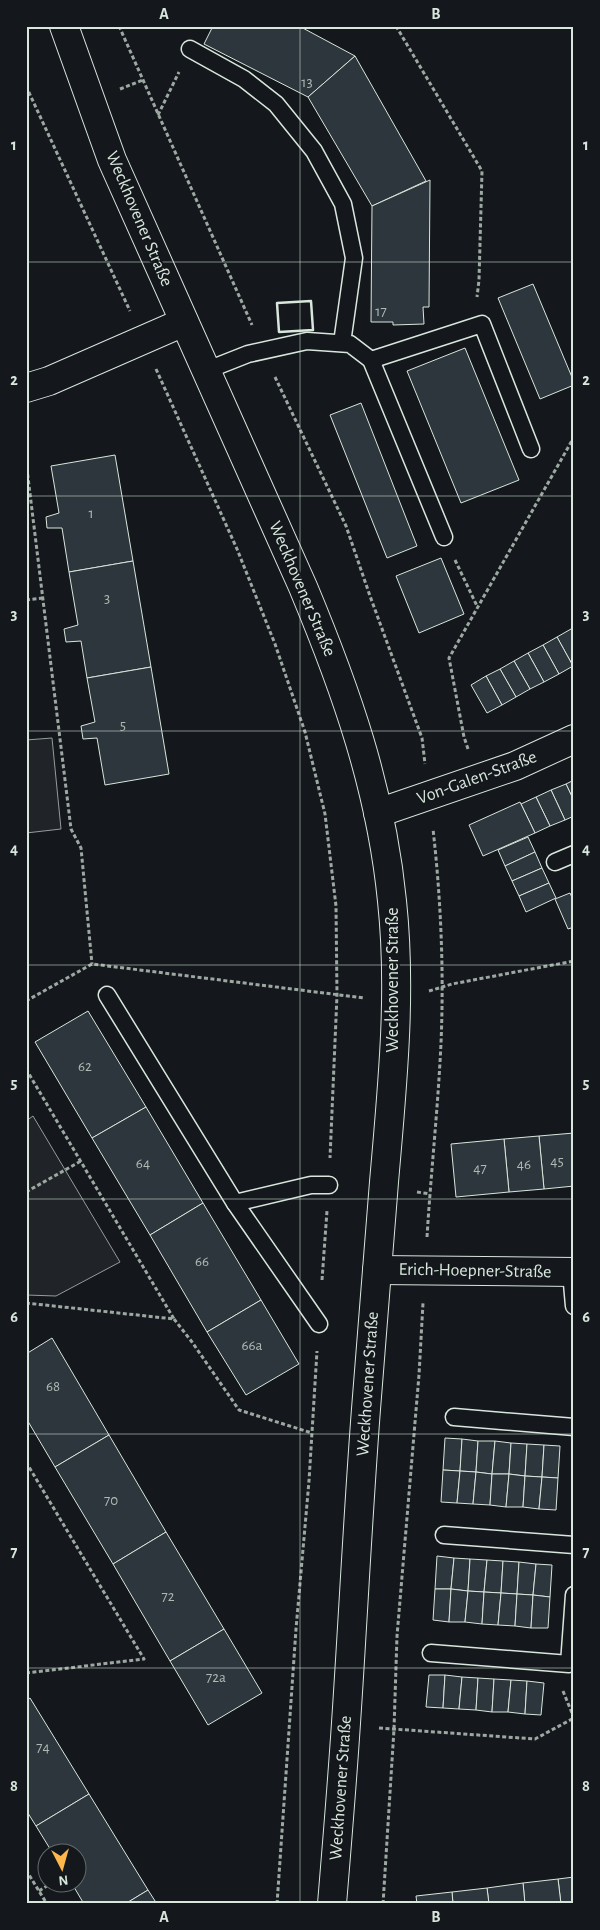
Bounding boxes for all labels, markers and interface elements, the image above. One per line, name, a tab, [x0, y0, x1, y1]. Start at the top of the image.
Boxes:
text: A	[159, 6, 169, 22]
text: B	[431, 6, 441, 22]
house number: 13	[301, 75, 313, 90]
text: 1	[11, 137, 17, 153]
text: 1	[583, 137, 589, 153]
street label: Weckhovener Straße	[102, 149, 176, 289]
house number: 17	[375, 304, 387, 319]
text: 2	[10, 372, 18, 388]
text: 2	[582, 372, 590, 388]
house number: 1	[88, 506, 94, 521]
street label: Weckhovener Straße	[265, 519, 339, 659]
house number: 3	[104, 591, 110, 606]
text: 3	[11, 606, 18, 622]
text: 3	[583, 606, 590, 622]
house number: 5	[120, 718, 126, 733]
street label: Von-Galen-Straße	[415, 748, 539, 808]
text: 4	[10, 841, 18, 857]
text: 4	[582, 841, 590, 857]
street label: Weckhovener Straße	[384, 907, 402, 1053]
house number: 62	[78, 1059, 92, 1074]
text: 5	[11, 1075, 18, 1091]
text: 5	[583, 1075, 590, 1091]
house number: 45	[550, 1154, 564, 1169]
house number: 64	[136, 1156, 150, 1171]
house number: 46	[517, 1157, 531, 1172]
house number: 47	[473, 1161, 487, 1176]
house number: 66	[195, 1254, 209, 1269]
street label: Erich-Hoepner-Straße	[398, 1261, 552, 1281]
text: 6	[10, 1309, 18, 1325]
text: 6	[582, 1309, 590, 1325]
street label: Weckhovener Straße	[354, 1311, 382, 1457]
house number: 66a	[241, 1338, 263, 1353]
house number: 68	[46, 1379, 60, 1394]
house number: 70	[104, 1493, 118, 1508]
text: 7	[11, 1544, 18, 1560]
text: 7	[583, 1544, 590, 1560]
house number: 72	[161, 1589, 175, 1604]
house number: 72a	[206, 1670, 226, 1685]
street label: Weckhovener Straße	[327, 1715, 355, 1861]
house number: 74	[36, 1740, 50, 1755]
text: 8	[10, 1778, 18, 1794]
text: 8	[582, 1778, 590, 1794]
north arrow	[38, 1842, 88, 1892]
text: N	[58, 1872, 69, 1887]
text: A	[159, 1909, 169, 1925]
text: B	[431, 1909, 441, 1925]

